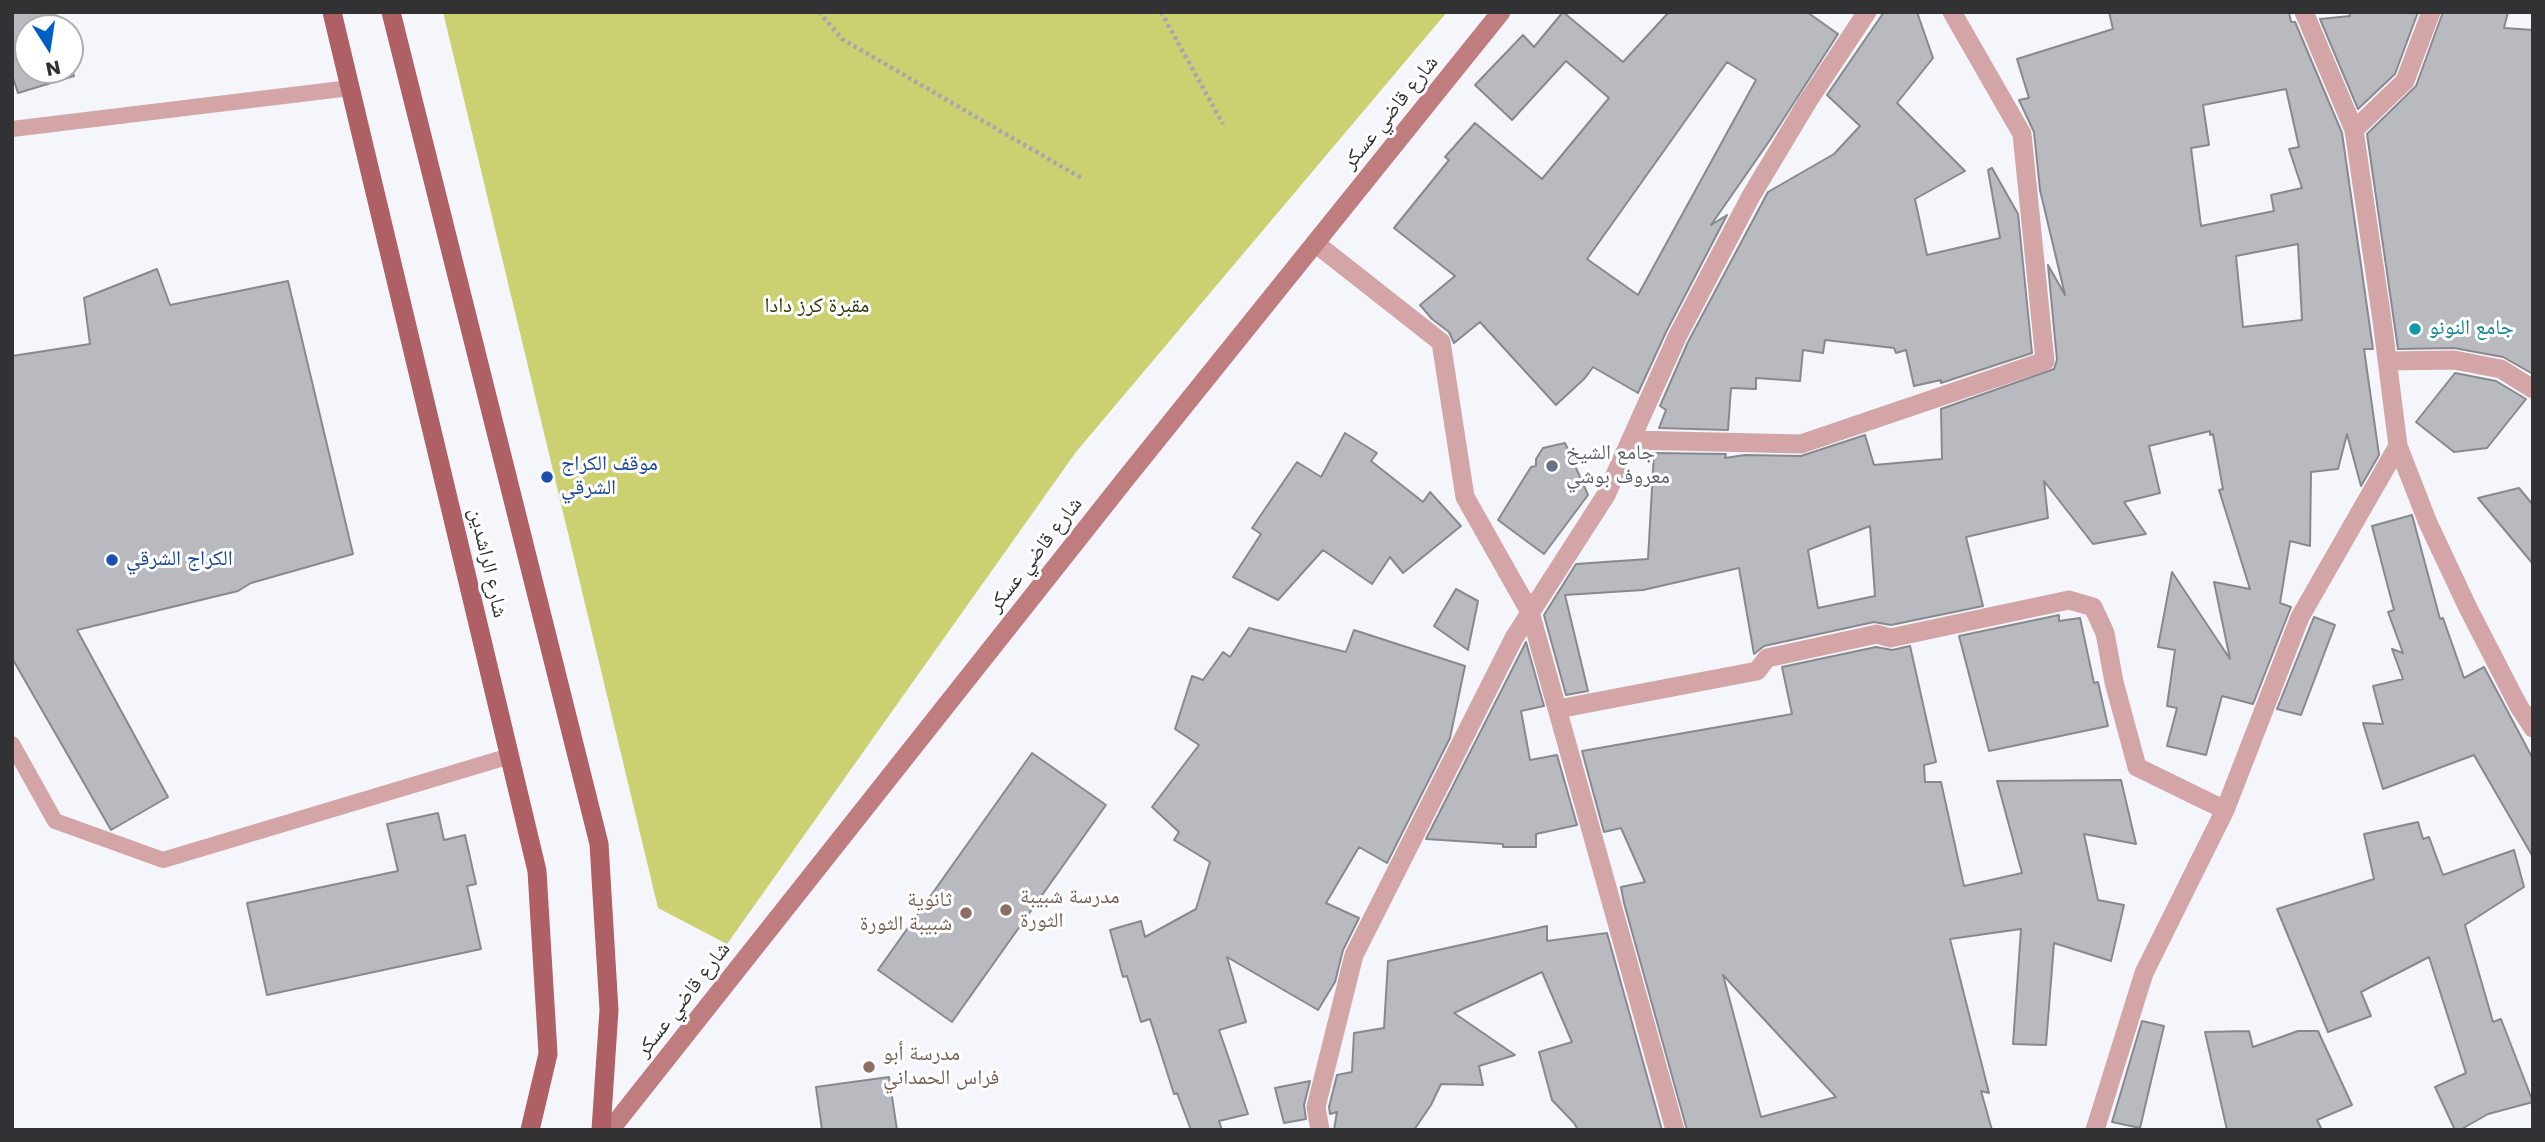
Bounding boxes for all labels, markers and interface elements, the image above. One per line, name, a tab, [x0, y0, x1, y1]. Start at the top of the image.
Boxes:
north arrow	[14, 14, 84, 84]
street label: شارع قاضي عسكر	[1338, 51, 1444, 175]
text: N	[43, 53, 63, 83]
park label: مقبرة كرز دادا	[765, 294, 869, 320]
place label: جامع النونو	[2429, 316, 2514, 342]
marker: جامع النونو	[2407, 321, 2423, 337]
place label: جامع الشيخ معروف بوشي	[1566, 441, 1670, 491]
place label: موقف الكراج الشرقي	[561, 452, 658, 502]
marker: جامع الشيخ معروف بوشي	[1544, 458, 1560, 474]
marker: موقف الكراج الشرقي	[539, 469, 555, 485]
street label: شارع قاضي عسكر	[983, 493, 1089, 617]
street label: شارع الراشدين	[462, 506, 512, 620]
place label: الكراج الشرقي	[126, 547, 233, 573]
marker: الكراج الشرقي	[104, 552, 120, 568]
place label: مدرسة شبيبة الثورة	[1020, 885, 1120, 935]
place label: ثانوية شبيبة الثورة	[860, 888, 952, 938]
marker: مدرسة شبيبة الثورة	[998, 902, 1014, 918]
marker: ثانوية شبيبة الثورة	[958, 905, 974, 921]
street label: شارع قاضي عسكر	[631, 938, 737, 1062]
place label: مدرسة أبو فراس الحمداني	[883, 1042, 999, 1092]
marker: مدرسة أبو فراس الحمداني	[861, 1059, 877, 1075]

